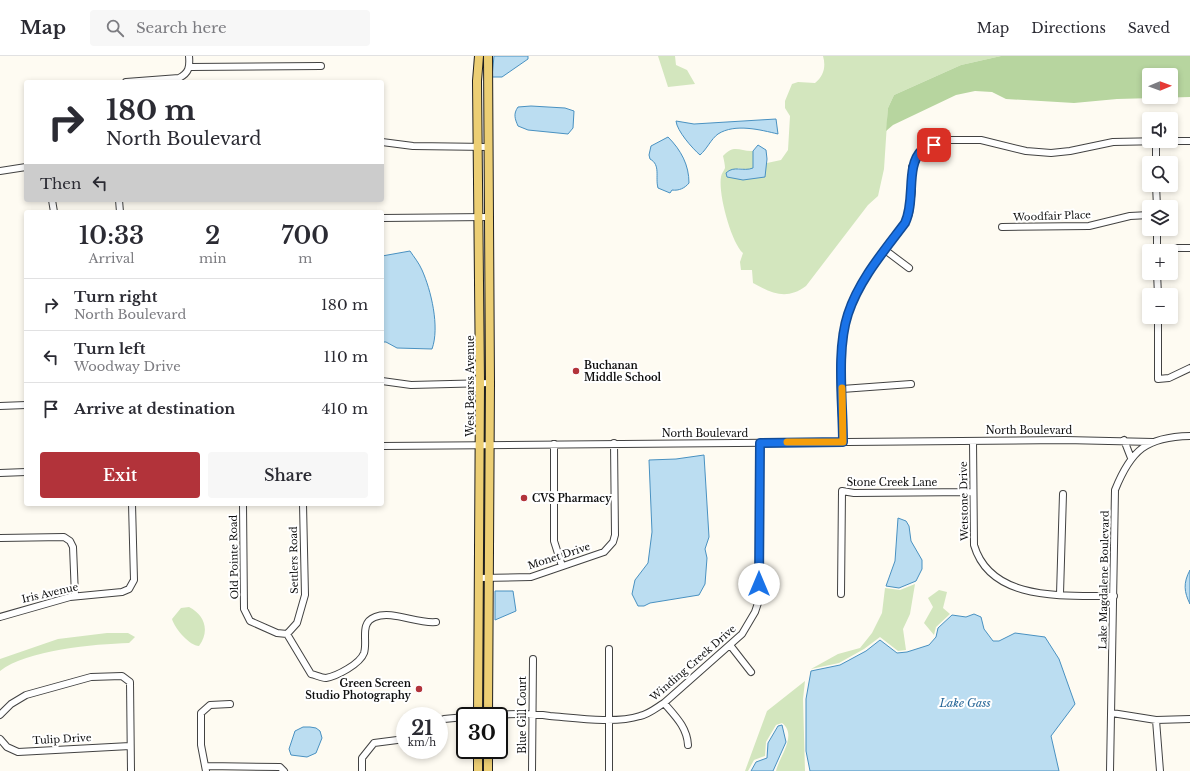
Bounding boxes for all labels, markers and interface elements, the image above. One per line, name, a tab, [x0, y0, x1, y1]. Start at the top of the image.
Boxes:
search box	[90, 10, 370, 46]
text: Map	[20, 16, 66, 39]
icon: search	[104, 17, 126, 39]
text: Search here	[136, 18, 227, 37]
text: Map	[977, 19, 1009, 37]
text: Directions	[1031, 19, 1106, 37]
text: Saved	[1128, 19, 1170, 37]
north arrow	[1142, 68, 1178, 104]
map controls	[1142, 68, 1178, 324]
text: 180 m	[106, 93, 196, 128]
icon: right	[40, 96, 92, 148]
button: sound	[1142, 112, 1178, 148]
text: North Boulevard	[106, 128, 261, 150]
pin	[917, 128, 951, 162]
icon: arrive	[923, 134, 945, 156]
button: search	[1142, 156, 1178, 192]
icon: left	[89, 172, 111, 194]
text: Then	[40, 174, 81, 193]
button: layers	[1142, 200, 1178, 236]
street label: Woodfair Place	[1012, 208, 1091, 224]
text: 10:33	[79, 221, 144, 250]
text: 2	[205, 221, 220, 250]
text: 700	[281, 221, 329, 250]
button: +	[1142, 244, 1178, 280]
text: Arrival	[89, 250, 135, 267]
text: min	[199, 250, 226, 267]
text: m	[298, 250, 312, 267]
text: Turn right	[74, 287, 157, 306]
button: −	[1142, 288, 1178, 324]
icon: right	[40, 294, 62, 316]
text: 180 m	[321, 295, 368, 314]
text: North Boulevard	[74, 306, 186, 323]
street label: West Bearss Avenue	[464, 335, 477, 438]
text: Turn left	[74, 339, 145, 358]
icon: left	[40, 346, 62, 368]
text: 110 m	[324, 347, 368, 366]
text: Woodway Drive	[74, 358, 181, 375]
place label: Buchanan Middle School	[584, 359, 662, 384]
marker: Buchanan Middle School	[571, 366, 581, 376]
icon: arrive	[40, 398, 62, 420]
text: Arrive at destination	[74, 399, 235, 418]
text: 410 m	[321, 399, 368, 418]
street label: North Boulevard	[986, 424, 1072, 437]
street label: North Boulevard	[662, 427, 748, 440]
button: Exit	[40, 452, 200, 498]
button: Share	[208, 452, 368, 498]
street label: Wetstone Drive	[957, 461, 971, 542]
street label: Stone Creek Lane	[847, 476, 938, 489]
place label: CVS Pharmacy	[532, 492, 612, 505]
marker: CVS Pharmacy	[519, 493, 529, 503]
street label: Lake Magdalene Boulevard	[1096, 510, 1112, 650]
street label: Old Pointe Road	[227, 514, 241, 599]
street label: Settlers Road	[287, 526, 301, 594]
street label: Monet Drive	[526, 540, 592, 572]
position arrow	[738, 563, 780, 605]
street label: Iris Avenue	[21, 580, 80, 606]
street label: Winding Creek Drive	[647, 622, 739, 704]
street label: Blue Gill Court	[516, 676, 529, 754]
place label: Green Screen Studio Photography	[305, 677, 412, 702]
marker: Green Screen Studio Photography	[414, 684, 424, 694]
water label: Lake Gass	[938, 696, 991, 710]
speed limit sign: 30	[456, 707, 508, 759]
text: 21	[411, 716, 433, 740]
street label: Tulip Drive	[32, 731, 92, 747]
text: km/h	[408, 736, 436, 749]

